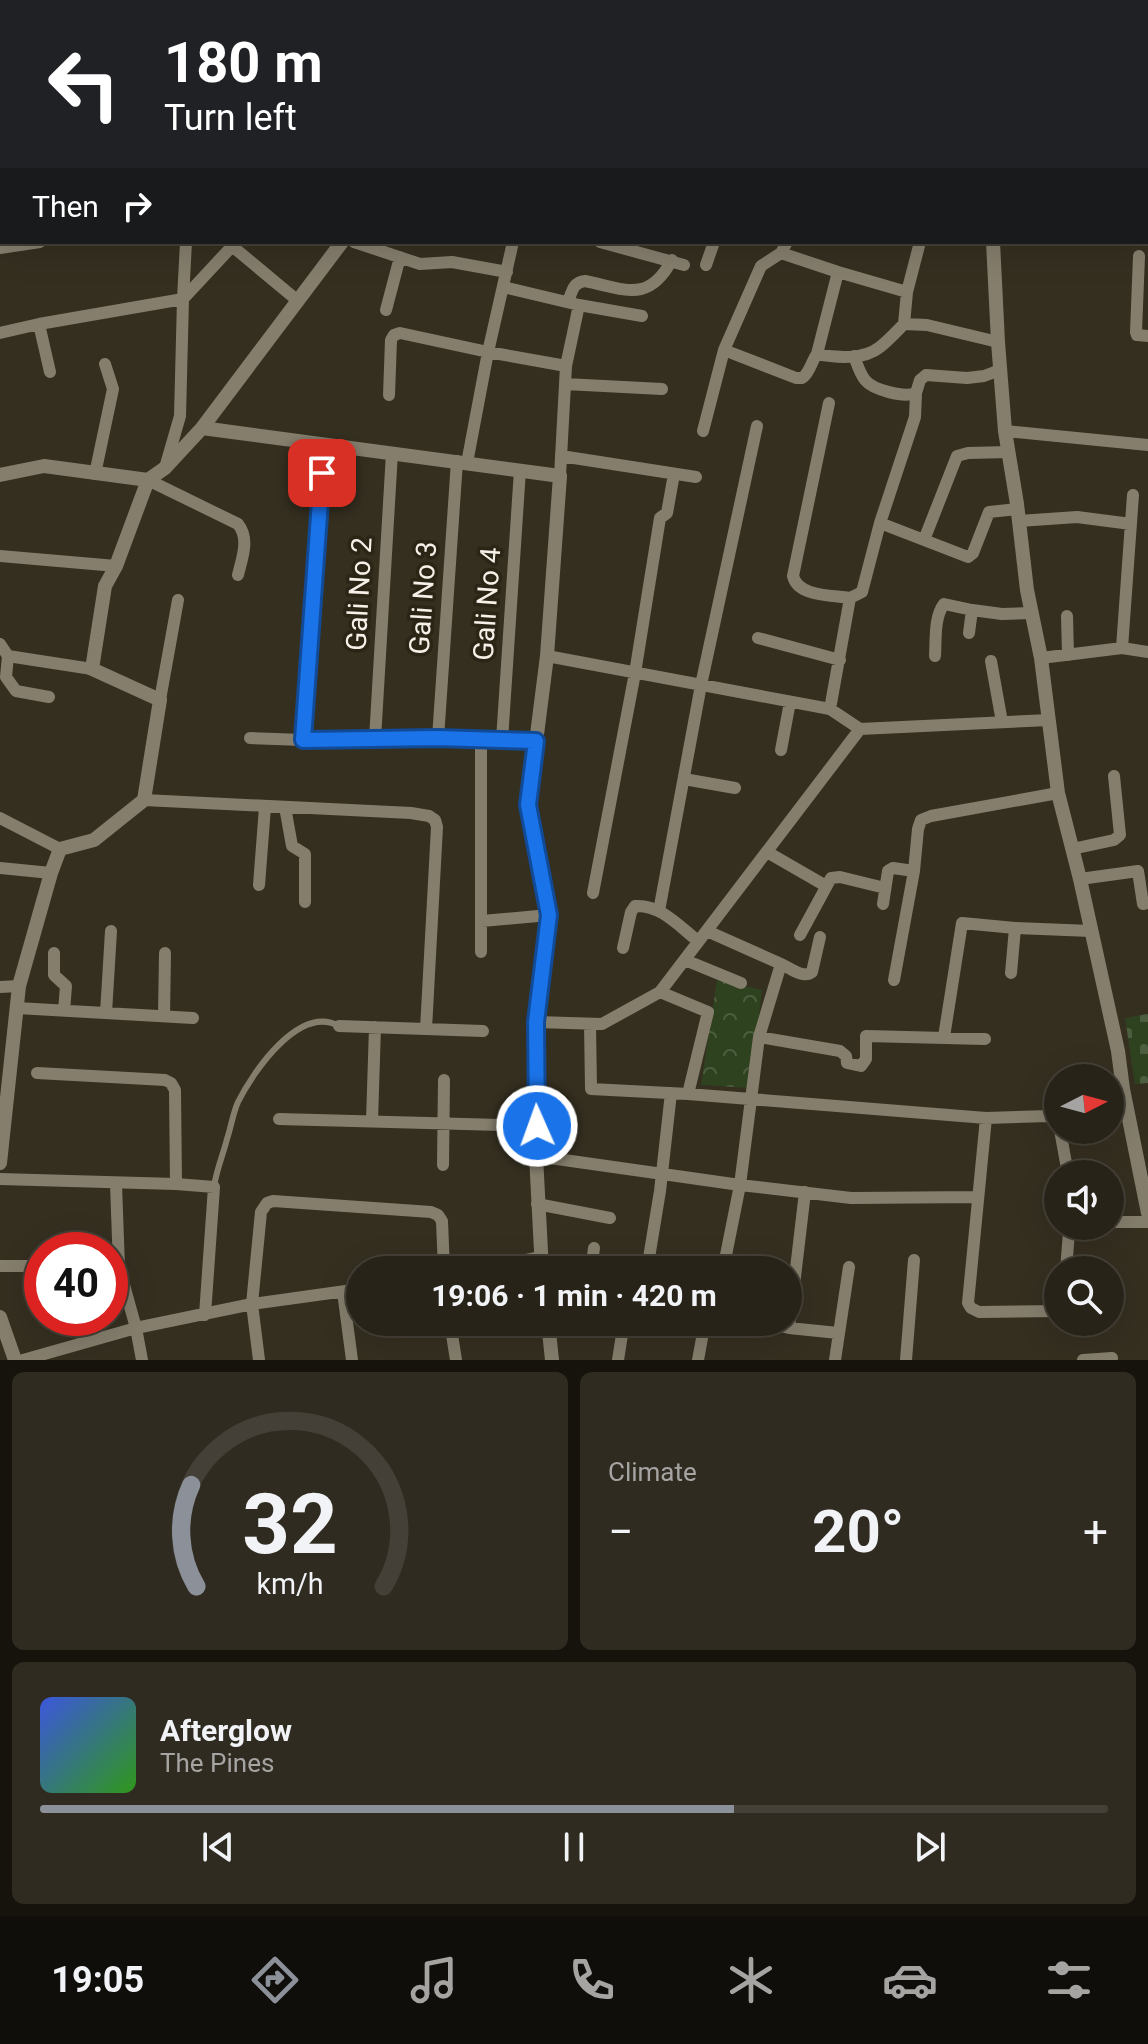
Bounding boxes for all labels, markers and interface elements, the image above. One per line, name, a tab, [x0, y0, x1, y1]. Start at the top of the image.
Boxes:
text: 180 m	[164, 30, 323, 96]
icon: left	[32, 32, 136, 136]
text: Turn left	[164, 97, 297, 139]
icon: right	[115, 184, 159, 228]
text: Then	[32, 189, 99, 224]
pin	[288, 439, 356, 507]
icon: arrive	[300, 451, 344, 495]
street label: Gali No 2	[340, 536, 378, 652]
street label: Gali No 3	[403, 540, 443, 656]
street label: Gali No 4	[467, 546, 507, 662]
north arrow	[1044, 1064, 1124, 1144]
map controls	[1044, 1064, 1124, 1336]
position arrow	[495, 1084, 579, 1168]
button: sound	[1044, 1160, 1124, 1240]
speed limit sign: 40	[24, 1232, 128, 1336]
button: search	[1044, 1256, 1124, 1336]
text: 19:06 · 1 min · 420 m	[431, 1278, 717, 1313]
text: Climate	[608, 1457, 697, 1487]
text: 32	[242, 1476, 338, 1573]
text: 20°	[812, 1496, 904, 1567]
text: −	[608, 1506, 633, 1558]
text: +	[1083, 1506, 1108, 1558]
text: km/h	[256, 1567, 324, 1601]
text: Afterglow	[160, 1713, 292, 1748]
text: The Pines	[160, 1748, 274, 1778]
icon: previous	[196, 1825, 240, 1869]
icon: pause	[552, 1825, 596, 1869]
icon: next	[908, 1825, 952, 1869]
icon: directions	[247, 1952, 303, 2008]
icon: music	[406, 1952, 462, 2008]
icon: phone	[564, 1952, 620, 2008]
icon: climate	[723, 1952, 779, 2008]
icon: car	[882, 1952, 938, 2008]
icon: filters	[1041, 1952, 1097, 2008]
text: 19:05	[51, 1959, 144, 2001]

